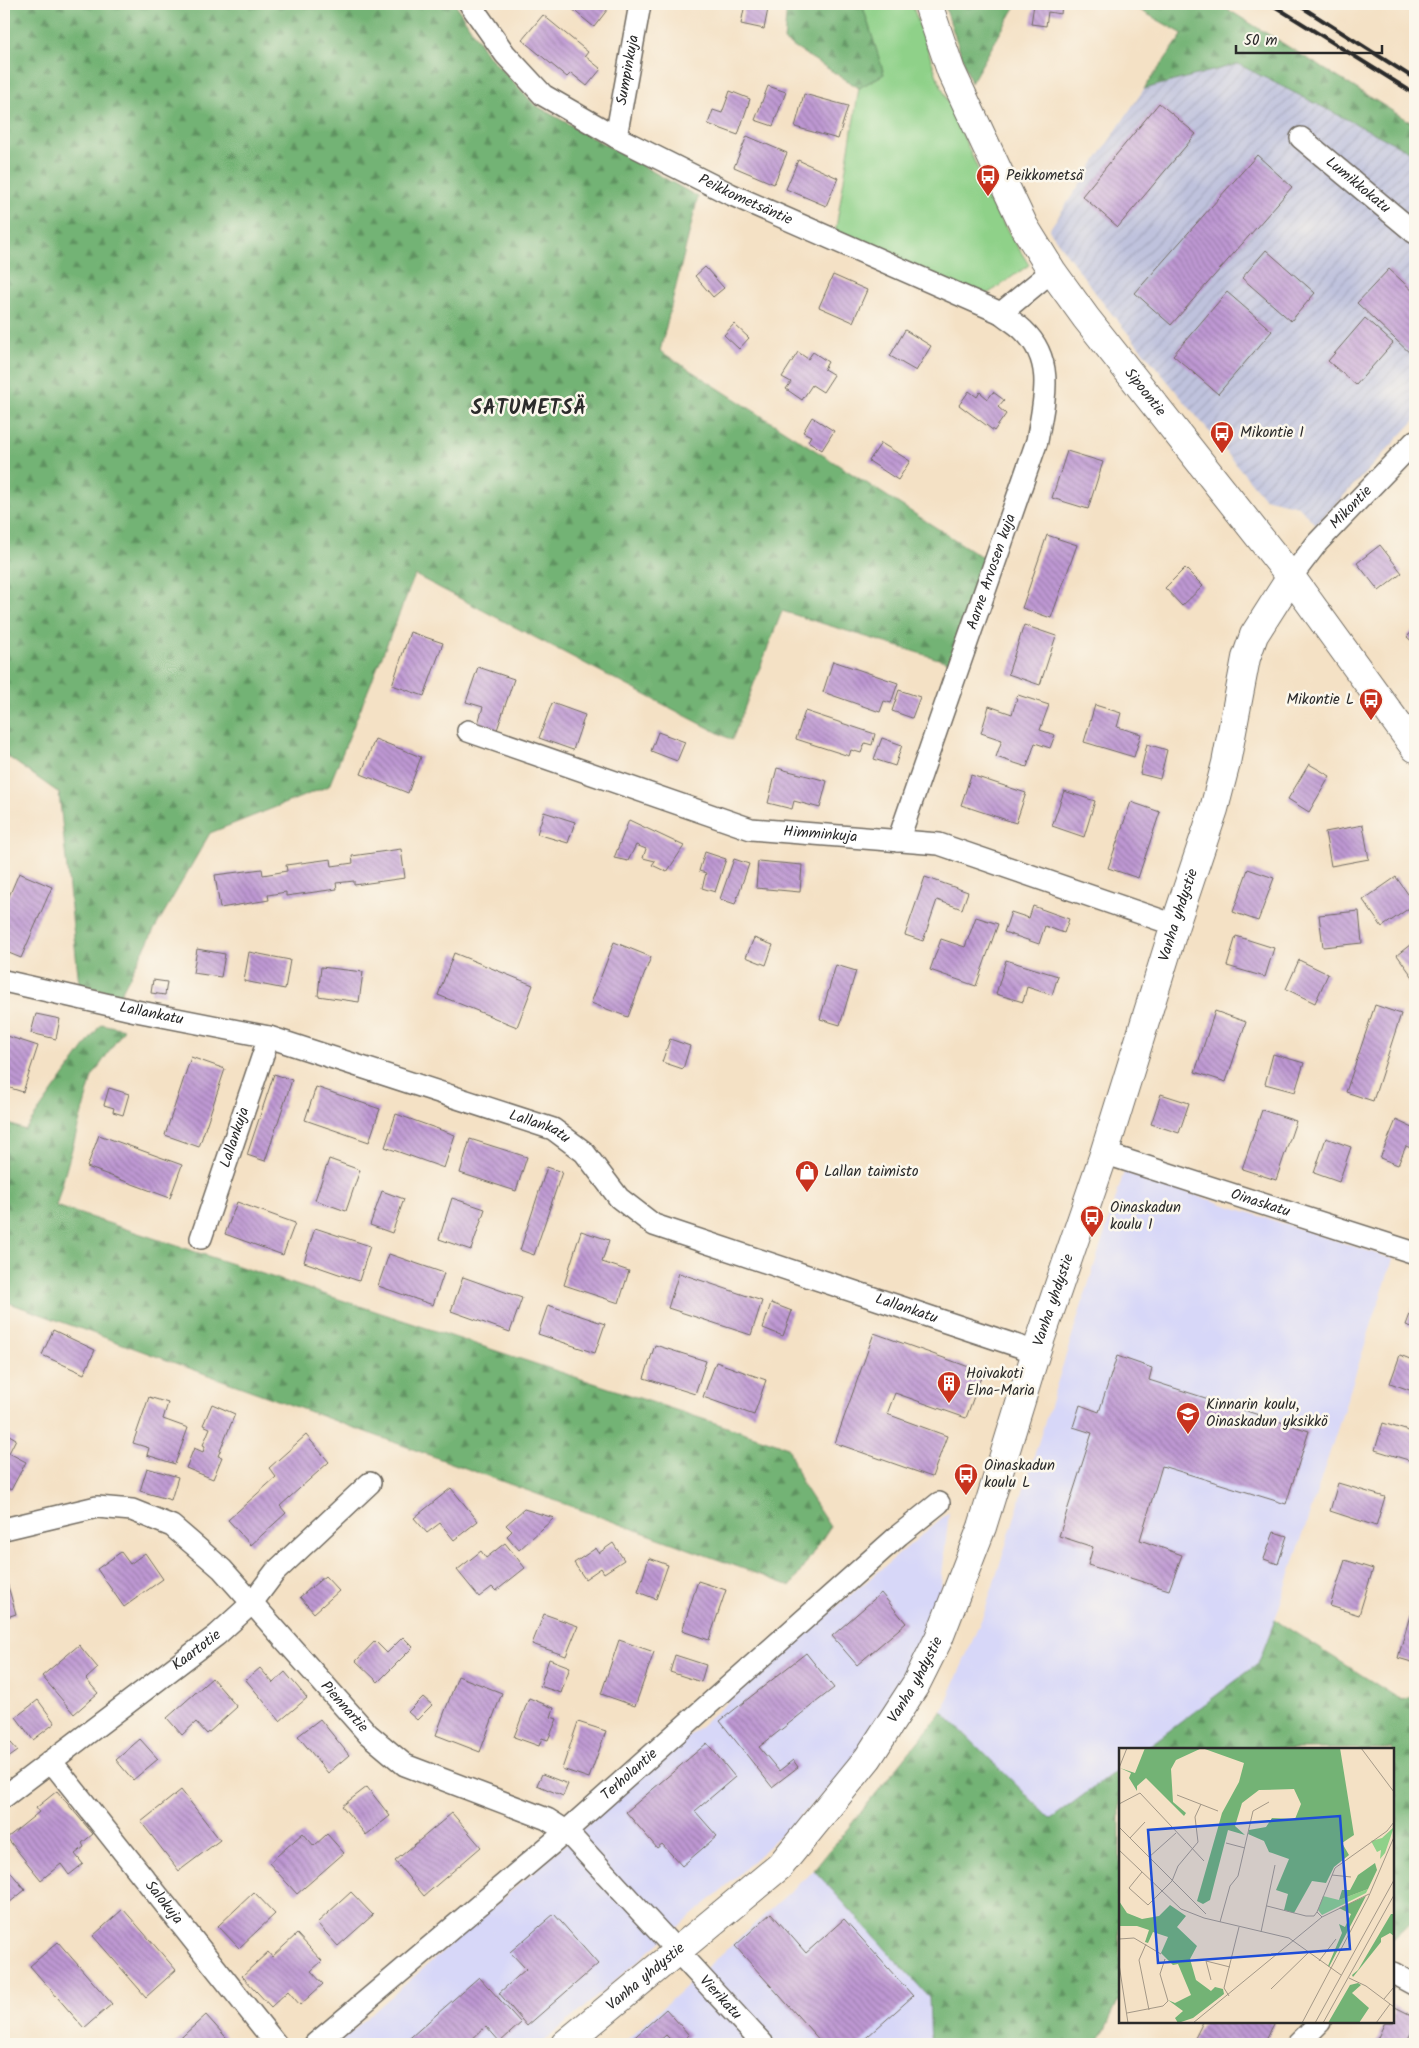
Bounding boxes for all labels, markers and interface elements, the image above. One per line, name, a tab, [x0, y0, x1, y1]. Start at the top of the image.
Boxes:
scale bar	[1236, 22, 1383, 54]
text: 50 m	[1244, 29, 1278, 53]
street label: Sumpinkuja	[610, 33, 646, 107]
street label: Lumikkokatu	[1320, 151, 1396, 220]
bus stop icon: Peikkometsä	[975, 163, 1001, 197]
place label: Peikkometsä	[1006, 164, 1084, 188]
street label: Peikkometsäntie	[694, 168, 797, 232]
street label: Sipoontie	[1118, 363, 1172, 422]
district label: SATUMETSÄ	[471, 393, 587, 425]
bus stop icon: Mikontie I	[1209, 420, 1235, 454]
place label: Mikontie I	[1240, 421, 1304, 445]
street label: Mikontie	[1324, 480, 1378, 535]
street label: Aarne Arvosen kuja	[960, 510, 1023, 633]
bus stop icon: Mikontie L	[1358, 687, 1384, 721]
place label: Mikontie L	[1286, 688, 1354, 712]
street label: Himminkuja	[782, 820, 858, 849]
street label: Vanha yhdystie	[1152, 865, 1205, 964]
street label: Lallankatu	[117, 996, 185, 1032]
street label: Lallankatu	[506, 1103, 575, 1150]
street label: Lallankuja	[214, 1104, 256, 1171]
shop icon: Lallan taimisto	[794, 1159, 820, 1193]
place label: Lallan taimisto	[824, 1160, 919, 1184]
street label: Oinaskatu	[1227, 1183, 1293, 1224]
place label: Oinaskadun koulu I	[1110, 1196, 1181, 1237]
bus stop icon: Oinaskadun koulu I	[1079, 1204, 1105, 1238]
street label: Vanha yhdystie	[1027, 1251, 1081, 1350]
street label: Lallankatu	[872, 1287, 941, 1331]
place label: Hoivakoti Elna-Maria	[966, 1362, 1035, 1403]
building icon: Hoivakoti Elna-Maria	[936, 1370, 962, 1404]
place label: Kinnarin koulu, Oinaskadun yksikkö	[1206, 1393, 1328, 1434]
school or university icon: Kinnarin koulu, Oinaskadun yksikkö	[1175, 1401, 1201, 1435]
place label: Oinaskadun koulu L	[984, 1454, 1055, 1495]
bus stop icon: Oinaskadun koulu L	[953, 1462, 979, 1496]
street label: Kaartotie	[167, 1624, 227, 1677]
street label: Vanha yhdystie	[882, 1632, 950, 1728]
street label: Piennartie	[314, 1676, 374, 1739]
street label: Terholantie	[596, 1743, 664, 1807]
inset map	[1119, 1748, 1394, 2023]
street label: Salokuja	[138, 1875, 189, 1930]
street label: Vanha yhdystie	[601, 1937, 691, 2017]
street label: Vierikatu	[693, 1970, 747, 2026]

